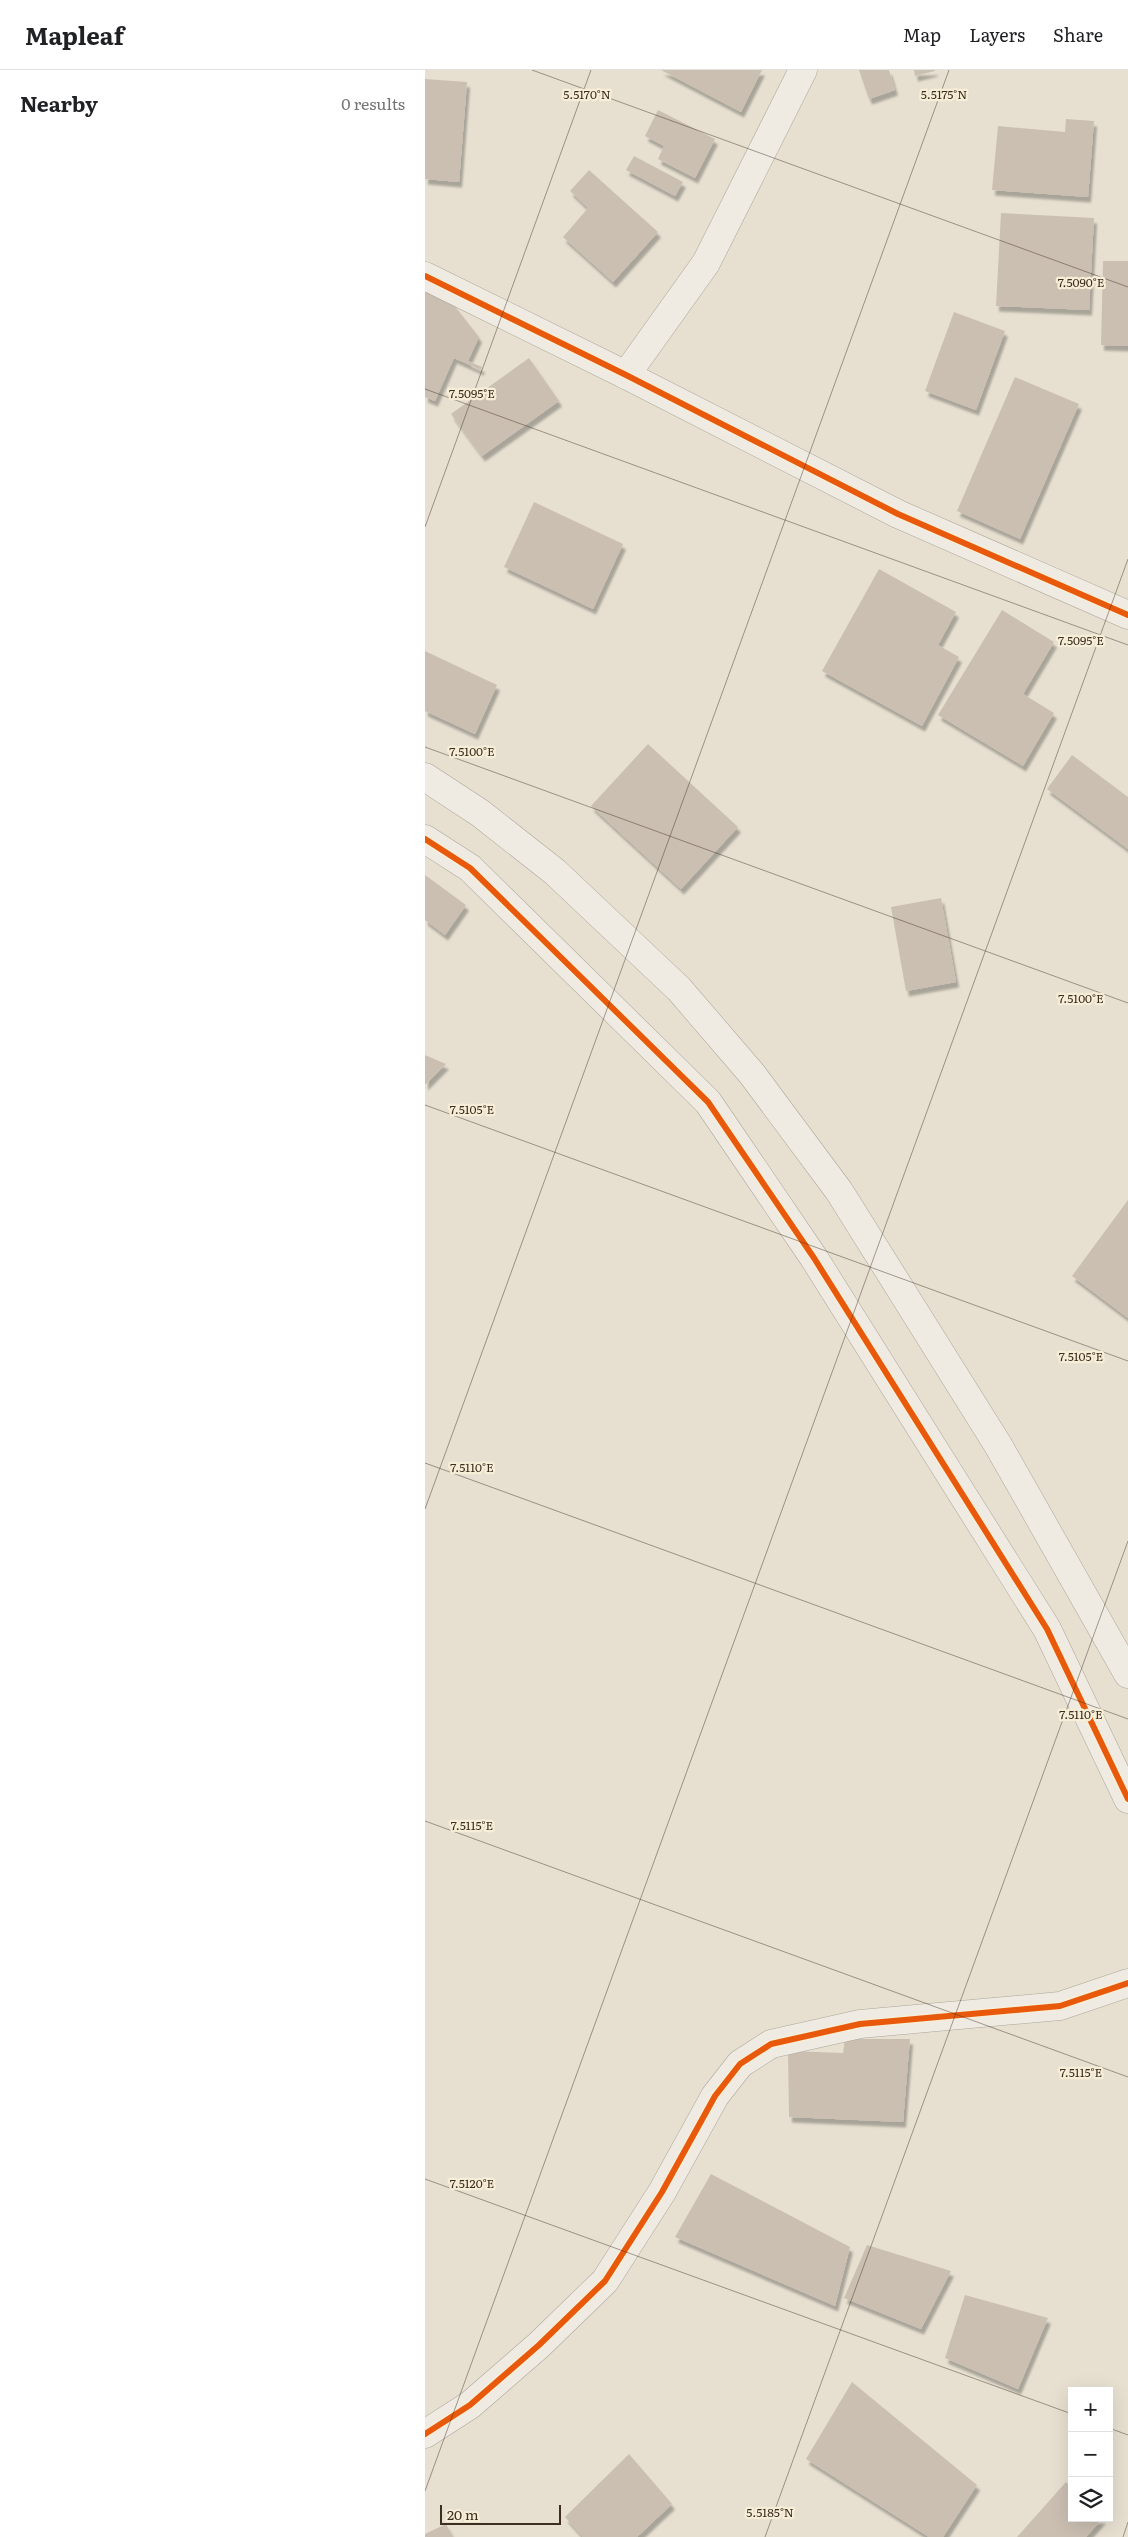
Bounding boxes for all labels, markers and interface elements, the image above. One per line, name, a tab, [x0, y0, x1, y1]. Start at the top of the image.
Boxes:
text: Mapleaf	[25, 17, 124, 52]
text: Map	[903, 21, 941, 48]
text: Layers	[969, 21, 1025, 48]
text: Share	[1053, 21, 1103, 48]
text: 5.5170°N	[563, 85, 611, 103]
text: 5.5175°N	[921, 85, 967, 103]
text: Nearby	[20, 87, 98, 118]
text: 0 results	[341, 91, 405, 115]
text: 7.5090°E	[1058, 273, 1105, 291]
text: 7.5095°E	[449, 384, 495, 402]
text: 7.5095°E	[1058, 631, 1104, 649]
text: 7.5100°E	[449, 742, 495, 760]
text: 7.5100°E	[1058, 989, 1104, 1007]
text: 7.5105°E	[450, 1100, 495, 1118]
text: 7.5105°E	[1059, 1347, 1104, 1365]
text: 7.5110°E	[450, 1458, 494, 1476]
text: 7.5110°E	[1059, 1705, 1103, 1723]
text: 7.5115°E	[451, 1816, 494, 1834]
text: 7.5115°E	[1060, 2063, 1103, 2081]
text: 7.5120°E	[450, 2174, 495, 2192]
map controls	[1068, 2387, 1113, 2522]
button: +	[1068, 2387, 1113, 2432]
button: −	[1068, 2432, 1113, 2477]
button: layers	[1068, 2477, 1113, 2522]
scale bar	[440, 2502, 561, 2525]
text: 5.5185°N	[746, 2503, 794, 2521]
text: 20 m	[447, 2504, 479, 2524]

